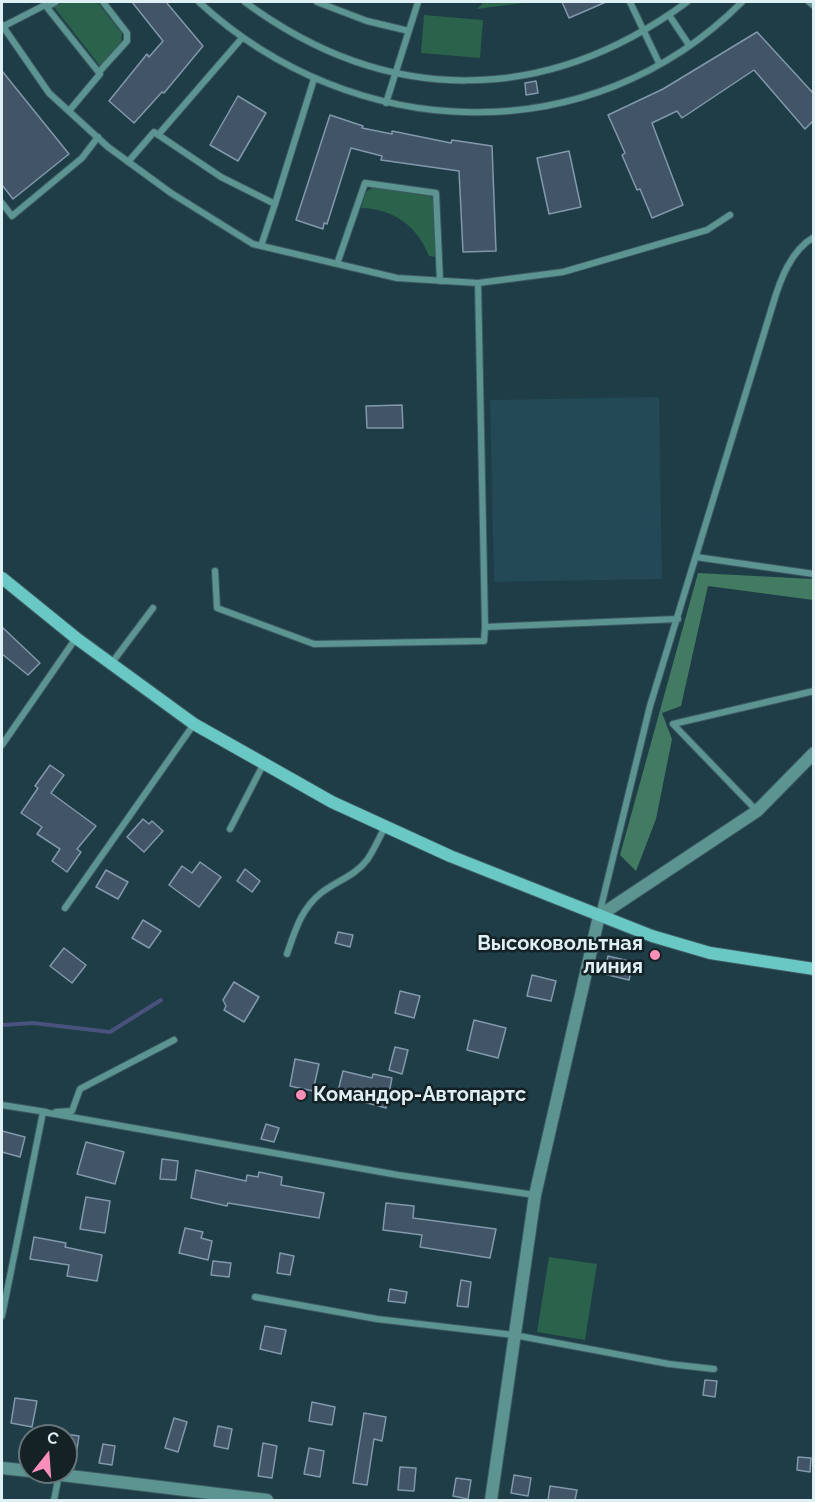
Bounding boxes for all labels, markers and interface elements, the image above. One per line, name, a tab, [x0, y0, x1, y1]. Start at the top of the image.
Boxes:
place label: Высоковольтная линия	[477, 932, 643, 979]
marker: Высоковольтная линия	[648, 948, 662, 962]
place label: Командор-Автопартс	[313, 1083, 526, 1107]
marker: Командор-Автопартс	[294, 1088, 308, 1102]
north arrow	[18, 1424, 78, 1484]
text: С	[45, 1428, 61, 1449]

